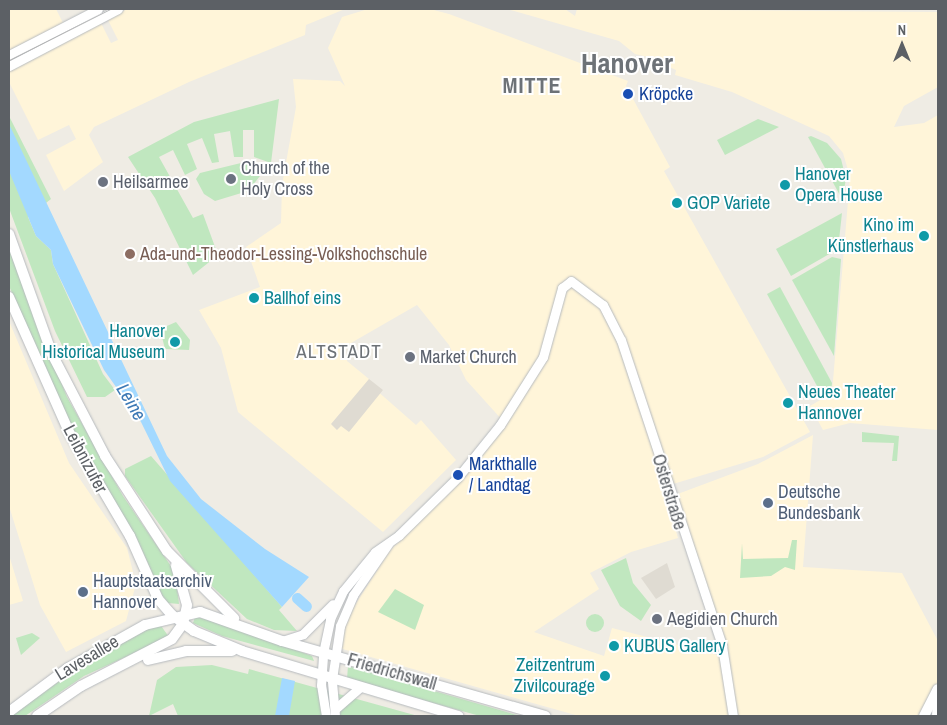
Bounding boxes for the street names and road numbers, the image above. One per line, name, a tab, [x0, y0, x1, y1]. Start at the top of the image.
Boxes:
street label: Leibnizufer	[58, 421, 112, 497]
street label: Osterstraße	[647, 452, 691, 532]
street label: Lavesallee	[51, 631, 123, 685]
street label: Friedrichswall	[345, 649, 439, 695]

